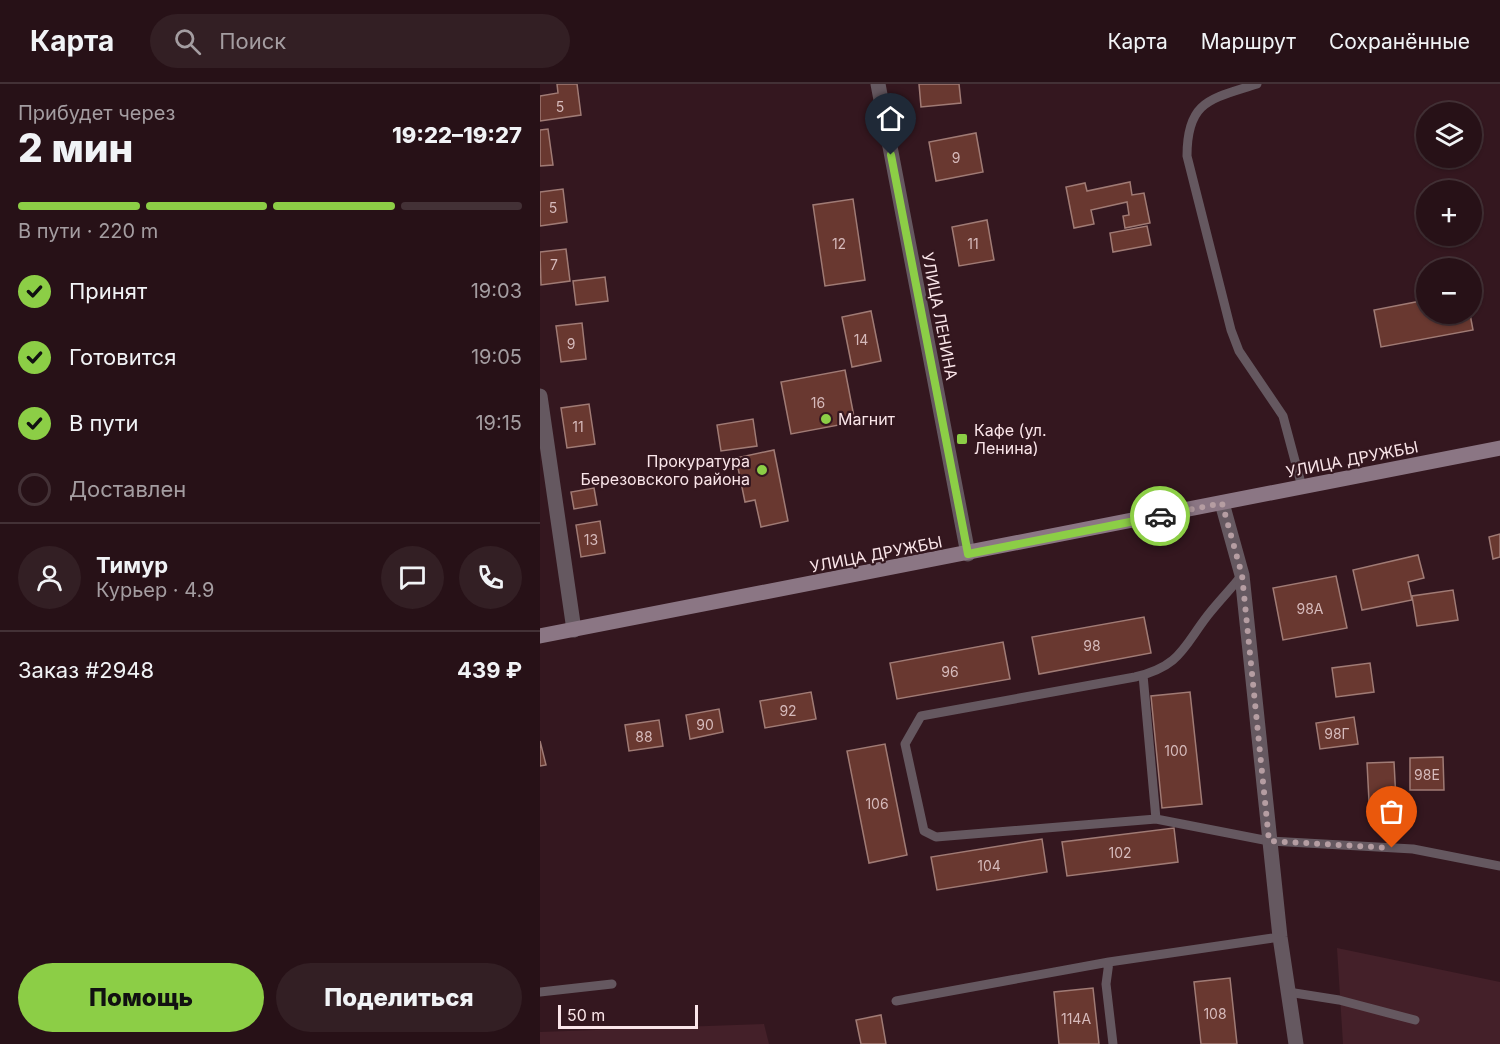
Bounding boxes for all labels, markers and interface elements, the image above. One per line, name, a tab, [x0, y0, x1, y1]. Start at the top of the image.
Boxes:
search box	[150, 14, 570, 68]
text: Карта	[30, 24, 114, 58]
icon: search	[171, 25, 204, 58]
text: Поиск	[219, 28, 286, 54]
text: Карта	[1107, 29, 1168, 54]
text: Маршрут	[1201, 29, 1296, 54]
text: Сохранённые	[1329, 29, 1470, 54]
pin	[865, 93, 916, 155]
house number: 5	[556, 98, 564, 115]
text: Прибудет через	[18, 101, 175, 125]
icon: home	[874, 102, 907, 135]
map controls	[1416, 102, 1482, 324]
button: layers	[1416, 102, 1482, 168]
text: 19:22–19:27	[392, 122, 522, 148]
text: 2 мин	[18, 124, 133, 171]
house number: 9	[952, 149, 960, 166]
button: +	[1416, 180, 1482, 246]
house number: 5	[549, 199, 557, 216]
text: В пути · 220 m	[18, 219, 158, 243]
house number: 12	[832, 235, 846, 252]
house number: 11	[967, 235, 979, 252]
street label: УЛИЦА ЛЕНИНА	[918, 250, 962, 382]
house number: 7	[550, 256, 558, 273]
button: −	[1416, 258, 1482, 324]
icon: check	[18, 275, 51, 308]
text: Принят	[69, 278, 147, 304]
text: 19:03	[471, 279, 522, 303]
house number: 14	[854, 331, 868, 348]
house number: 9	[567, 335, 575, 352]
icon: check	[18, 341, 51, 374]
text: Готовится	[69, 344, 176, 370]
text: 19:05	[471, 345, 522, 369]
house number: 16	[811, 394, 825, 411]
icon: check	[18, 407, 51, 440]
place label: Магнит	[838, 409, 896, 429]
text: В пути	[69, 410, 138, 436]
text: 19:15	[475, 411, 522, 435]
marker: Магнит	[819, 412, 833, 426]
house number: 11	[572, 418, 584, 435]
place label: Кафе (ул. Ленина)	[974, 420, 1047, 458]
marker: Кафе (ул. Ленина)	[955, 432, 969, 446]
street label: УЛИЦА ДРУЖБЫ	[1284, 436, 1420, 482]
place label: Прокуратура Березовского района	[580, 451, 750, 489]
marker: Прокуратура Березовского района	[755, 463, 769, 477]
text: Доставлен	[69, 476, 186, 502]
courier	[1130, 486, 1190, 546]
icon: car	[1144, 500, 1177, 533]
house number: 13	[584, 531, 598, 548]
street label: УЛИЦА ДРУЖБЫ	[808, 531, 944, 577]
button: person	[18, 546, 81, 609]
button: chat	[381, 546, 444, 609]
button: phone	[459, 546, 522, 609]
text: Тимур	[96, 552, 168, 578]
text: Курьер · 4.9	[96, 578, 215, 602]
house number: 98А	[1296, 600, 1324, 617]
house number: 98	[1083, 637, 1101, 654]
text: Заказ #2948	[18, 657, 154, 683]
text: 439 ₽	[457, 657, 522, 683]
house number: 96	[941, 663, 959, 680]
house number: 92	[779, 702, 797, 719]
house number: 90	[696, 716, 714, 733]
house number: 98Г	[1324, 725, 1350, 742]
house number: 88	[635, 728, 653, 745]
house number: 100	[1164, 742, 1188, 759]
house number: 98Е	[1414, 766, 1440, 783]
pin	[1366, 786, 1417, 848]
house number: 106	[865, 795, 889, 812]
icon: bag	[1375, 795, 1408, 828]
house number: 102	[1108, 844, 1132, 861]
house number: 104	[977, 857, 1001, 874]
button: Помощь	[18, 963, 264, 1032]
button: Поделиться	[276, 963, 522, 1032]
scale bar	[558, 1002, 698, 1030]
text: 50 m	[567, 1005, 605, 1025]
house number: 108	[1203, 1005, 1227, 1022]
house number: 114А	[1061, 1010, 1091, 1027]

